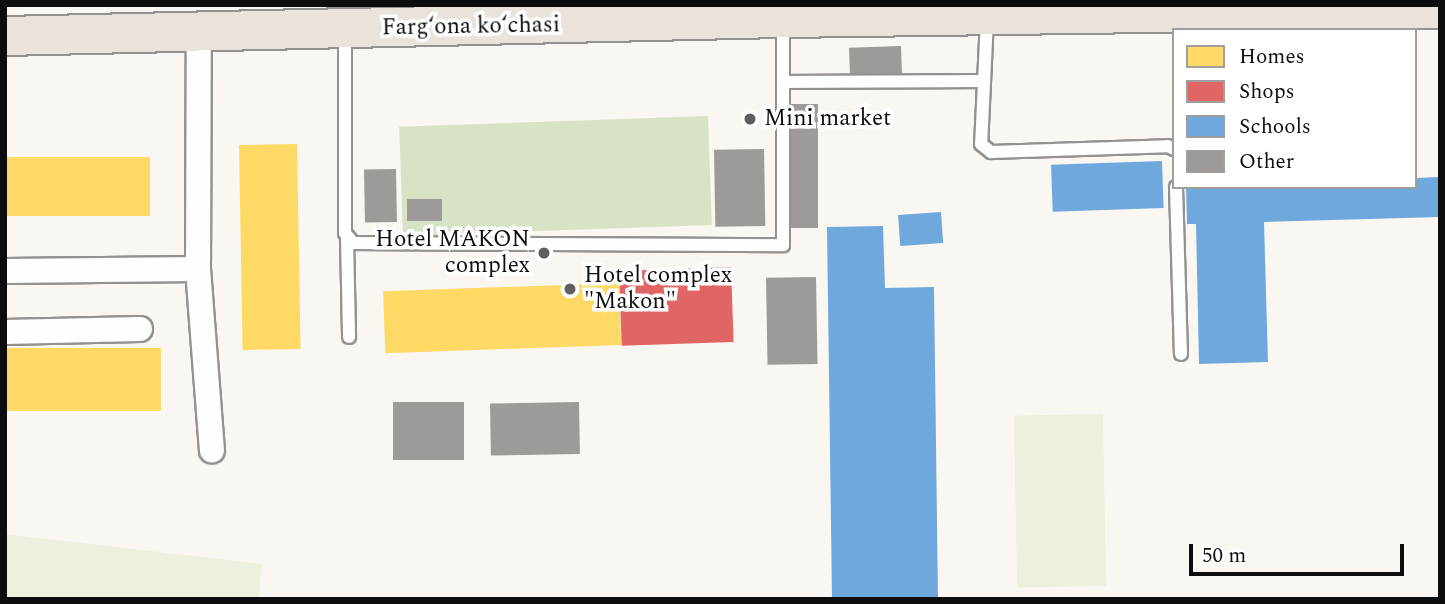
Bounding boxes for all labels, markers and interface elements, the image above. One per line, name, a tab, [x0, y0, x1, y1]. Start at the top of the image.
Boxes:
street label: Fargʻona koʻchasi	[382, 12, 560, 42]
legend	[1172, 28, 1417, 189]
text: Homes	[1239, 41, 1305, 73]
text: Shops	[1239, 76, 1295, 108]
place label: Mini market	[764, 105, 891, 133]
marker: Mini market	[742, 111, 758, 127]
text: Schools	[1239, 111, 1311, 143]
text: Other	[1239, 146, 1294, 178]
place label: Hotel MAKON complex	[375, 226, 530, 280]
marker: Hotel MAKON complex	[536, 245, 552, 261]
place label: Hotel complex "Makon"	[584, 262, 732, 316]
marker: Hotel complex "Makon"	[562, 281, 578, 297]
scale bar	[1193, 530, 1408, 574]
text: 50 m	[1202, 540, 1246, 572]

